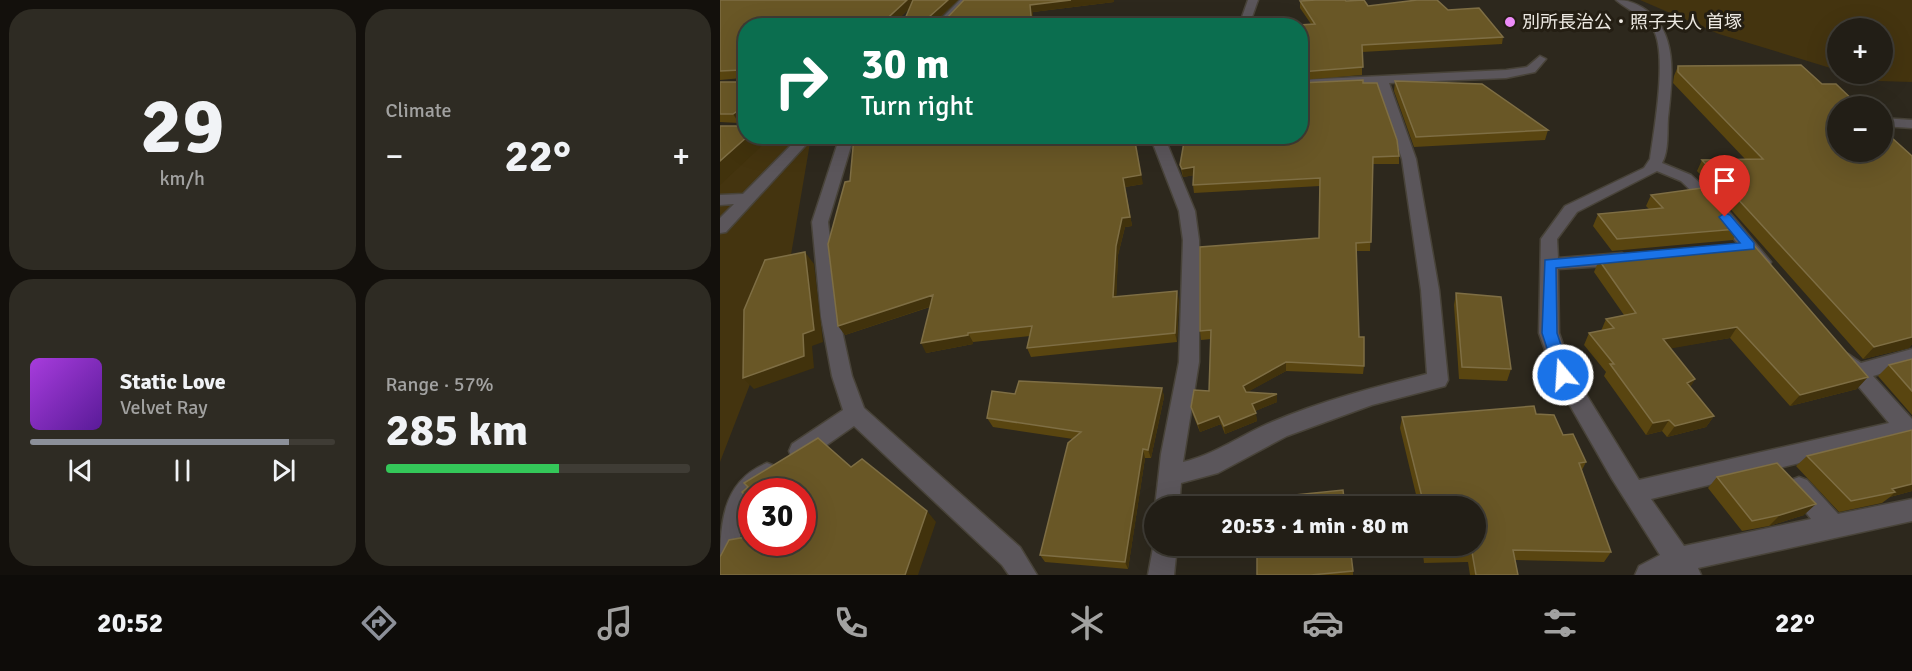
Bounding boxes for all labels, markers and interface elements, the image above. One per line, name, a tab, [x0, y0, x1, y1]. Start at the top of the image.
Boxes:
place label: 別所長治公・照子夫人 首塚	[1522, 11, 1742, 33]
marker: 別所長治公・照子夫人 首塚	[1503, 15, 1517, 29]
map controls	[1827, 18, 1893, 162]
button: +	[1827, 18, 1893, 84]
text: 30 m	[861, 39, 950, 90]
icon: right	[762, 42, 840, 120]
text: 29	[140, 79, 224, 175]
text: Turn right	[861, 90, 974, 123]
button: −	[1827, 96, 1893, 162]
text: Climate	[386, 98, 451, 123]
text: 22°	[504, 129, 571, 184]
text: −	[386, 136, 403, 177]
text: +	[672, 136, 690, 177]
pin	[1699, 155, 1750, 217]
icon: arrive	[1708, 164, 1741, 197]
text: km/h	[160, 166, 205, 191]
position arrow	[1531, 343, 1595, 407]
text: Static Love	[120, 368, 226, 395]
text: Range · 57%	[386, 372, 494, 397]
text: Velvet Ray	[120, 395, 208, 420]
text: 285 km	[386, 403, 528, 458]
icon: previous	[64, 454, 97, 487]
icon: pause	[166, 454, 199, 487]
icon: next	[267, 454, 300, 487]
speed limit sign: 30	[738, 478, 816, 556]
text: 20:53 · 1 min · 80 m	[1221, 512, 1409, 539]
icon: directions	[358, 602, 400, 644]
icon: music	[594, 602, 636, 644]
icon: phone	[830, 602, 872, 644]
icon: climate	[1066, 602, 1108, 644]
icon: car	[1302, 602, 1344, 644]
icon: filters	[1539, 602, 1581, 644]
text: 20:52	[97, 607, 163, 640]
text: 22°	[1775, 607, 1815, 640]

